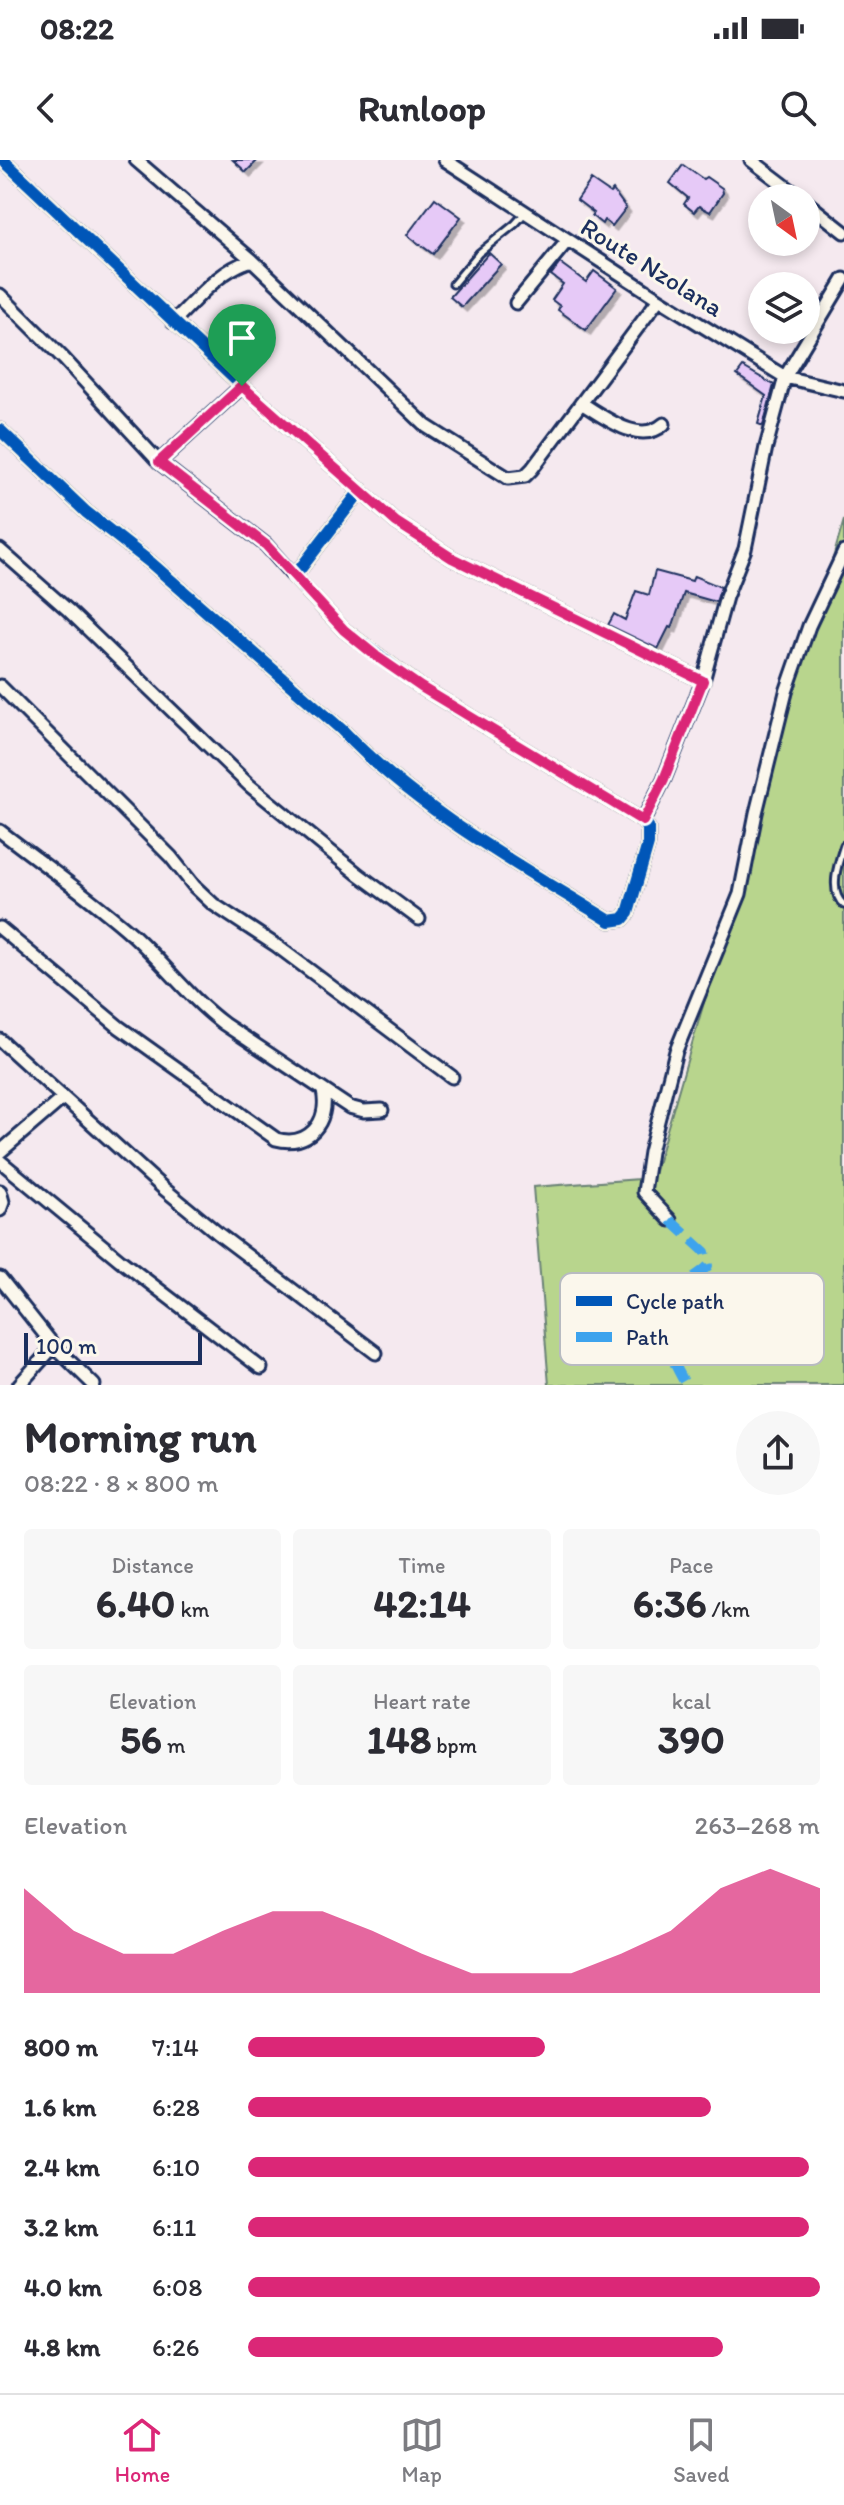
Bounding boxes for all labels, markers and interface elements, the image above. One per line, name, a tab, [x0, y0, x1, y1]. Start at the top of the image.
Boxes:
text: 08:22	[40, 10, 114, 47]
icon: back	[24, 86, 68, 130]
icon: search	[776, 86, 820, 130]
text: Runloop	[358, 87, 486, 130]
north arrow	[748, 184, 820, 256]
map controls	[748, 184, 820, 344]
street label: Route Nzolana	[575, 210, 730, 324]
button: layers	[748, 272, 820, 344]
pin	[208, 304, 276, 386]
icon: arrive	[220, 316, 264, 360]
legend	[560, 1273, 824, 1365]
text: Cycle path	[626, 1288, 725, 1315]
text: Path	[626, 1324, 669, 1351]
scale bar	[24, 1329, 202, 1365]
text: 100 m	[36, 1333, 97, 1360]
text: Morning run	[24, 1410, 257, 1463]
button: share	[736, 1411, 820, 1495]
text: 08:22 · 8 × 800 m	[24, 1467, 219, 1499]
text: Distance	[111, 1552, 194, 1579]
text: Time	[399, 1552, 445, 1579]
text: Pace	[669, 1552, 713, 1579]
text: 6.40	[96, 1579, 175, 1627]
text: 42:14	[373, 1579, 471, 1627]
text: 6:36	[633, 1579, 707, 1627]
text: km	[175, 1596, 210, 1623]
text: /km	[707, 1596, 750, 1623]
text: Elevation	[109, 1688, 196, 1715]
text: Heart rate	[373, 1688, 471, 1715]
text: kcal	[672, 1688, 711, 1715]
text: 56	[120, 1715, 162, 1763]
text: 148	[367, 1715, 431, 1763]
text: 390	[658, 1715, 725, 1763]
text: m	[162, 1732, 185, 1759]
text: bpm	[431, 1732, 477, 1759]
text: Elevation	[24, 1809, 127, 1841]
text: 263–268 m	[694, 1809, 820, 1841]
text: 800 m	[24, 2031, 98, 2063]
text: 7:14	[152, 2031, 199, 2063]
text: 1.6 km	[24, 2091, 96, 2123]
text: 6:28	[152, 2091, 200, 2123]
text: 2.4 km	[24, 2151, 100, 2183]
text: 6:10	[152, 2151, 200, 2183]
text: 3.2 km	[24, 2211, 98, 2243]
text: 6:11	[152, 2211, 196, 2243]
text: 4.0 km	[24, 2271, 102, 2303]
text: 6:08	[152, 2271, 202, 2303]
text: 4.8 km	[24, 2331, 101, 2363]
text: 6:26	[152, 2331, 200, 2363]
tab: Home	[115, 2413, 170, 2488]
tab: Map	[400, 2413, 444, 2488]
tab: Saved	[673, 2413, 729, 2488]

